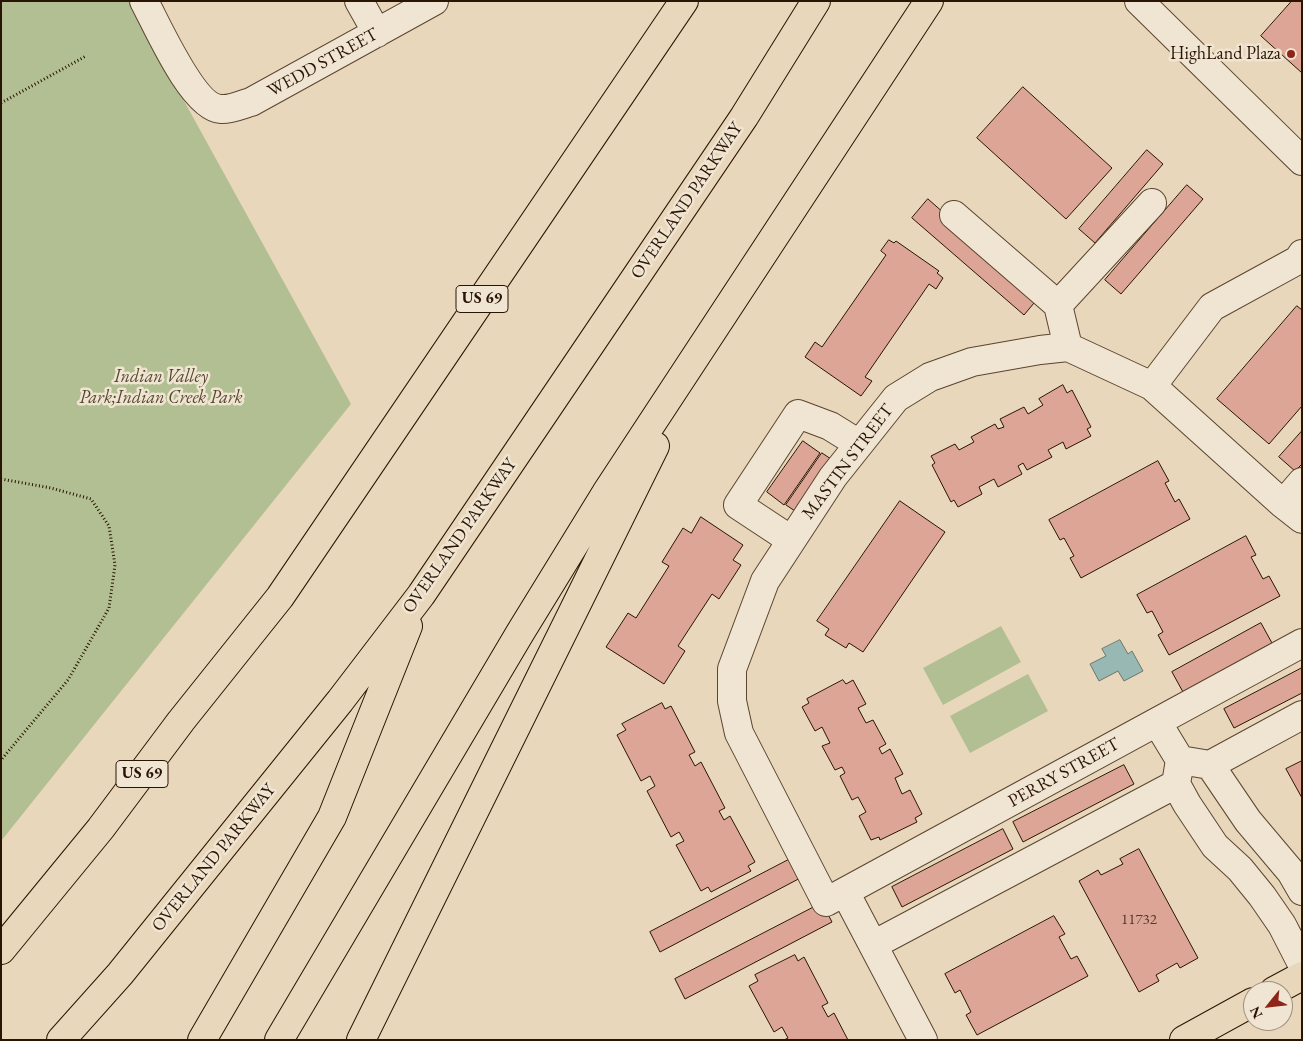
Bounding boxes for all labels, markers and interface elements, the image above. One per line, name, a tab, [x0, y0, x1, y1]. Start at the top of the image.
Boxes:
street label: WEDD STREET	[264, 24, 382, 102]
place label: HighLand Plaza	[1170, 43, 1281, 65]
marker: HighLand Plaza	[1285, 48, 1297, 60]
street label: OVERLAND PARKWAY	[627, 119, 747, 283]
road number: US 69	[456, 286, 508, 312]
park label: Indian Valley Park;Indian Creek Park	[79, 366, 243, 408]
street label: MASTIN STREET	[798, 400, 898, 524]
street label: OVERLAND PARKWAY	[398, 454, 522, 618]
street label: PERRY STREET	[1005, 734, 1123, 812]
road number: US 69	[116, 761, 168, 788]
street label: OVERLAND PARKWAY	[148, 780, 280, 936]
house number: 11732	[1121, 911, 1157, 929]
north arrow	[1243, 981, 1293, 1031]
text: N	[1245, 1003, 1266, 1022]

